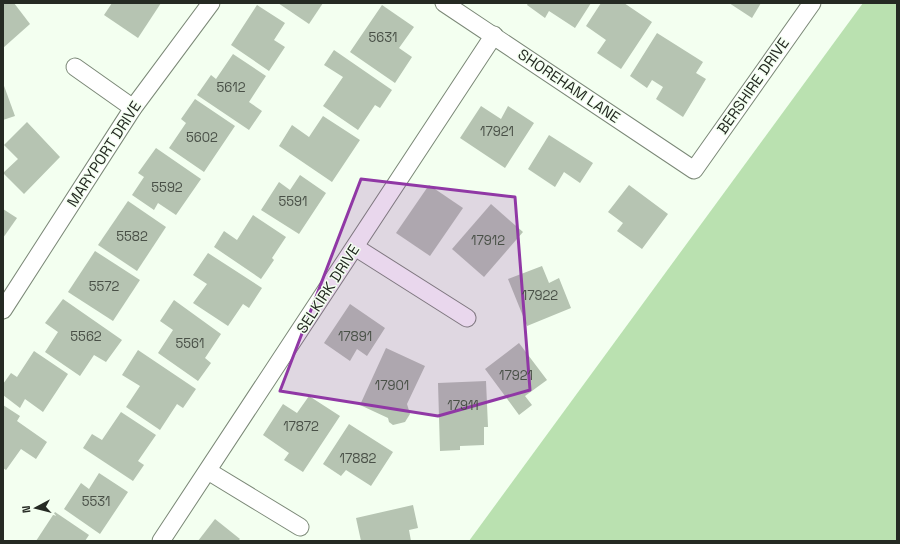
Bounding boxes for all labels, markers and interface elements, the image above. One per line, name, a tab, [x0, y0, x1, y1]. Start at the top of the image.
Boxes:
house number: 5631	[369, 29, 397, 46]
street label: BERSHIRE DRIVE	[712, 34, 793, 137]
street label: SHOREHAM LANE	[515, 44, 624, 127]
house number: 5612	[217, 79, 246, 96]
street label: MARYPORT DRIVE	[62, 97, 145, 210]
house number: 17921	[480, 123, 514, 140]
house number: 5602	[186, 129, 218, 146]
house number: 5592	[151, 179, 183, 196]
house number: 5591	[279, 193, 307, 210]
house number: 5582	[116, 228, 148, 245]
house number: 17912	[471, 232, 505, 249]
street label: SELKIRK DRIVE	[292, 241, 363, 337]
house number: 5572	[89, 278, 119, 295]
house number: 17922	[522, 287, 558, 304]
house number: 5562	[70, 328, 102, 345]
house number: 17891	[338, 328, 372, 345]
house number: 5561	[176, 335, 204, 352]
house number: 17921	[499, 367, 533, 384]
house number: 17901	[375, 377, 409, 394]
house number: 17911	[447, 397, 479, 414]
house number: 17872	[283, 418, 319, 435]
house number: 17882	[340, 450, 377, 467]
north arrow	[16, 488, 56, 528]
house number: 5531	[82, 493, 110, 510]
text: N	[19, 505, 33, 514]

